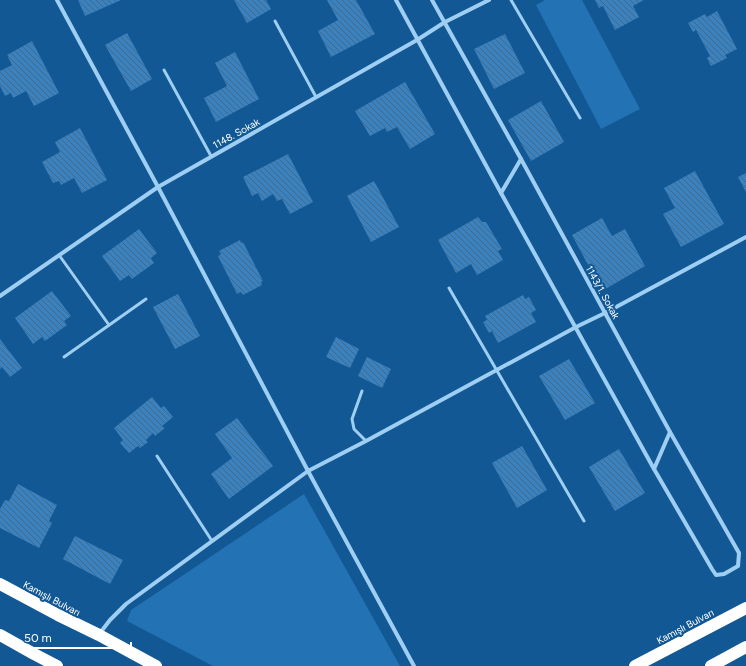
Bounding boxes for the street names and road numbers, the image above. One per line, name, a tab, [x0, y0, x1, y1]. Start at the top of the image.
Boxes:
street label: 1148. Sokak	[210, 115, 262, 152]
street label: 1143/1. Sokak	[583, 263, 623, 321]
street label: Kamışlı Bulvarı	[21, 578, 83, 619]
street label: Kamışlı Bulvarı	[654, 606, 716, 647]

